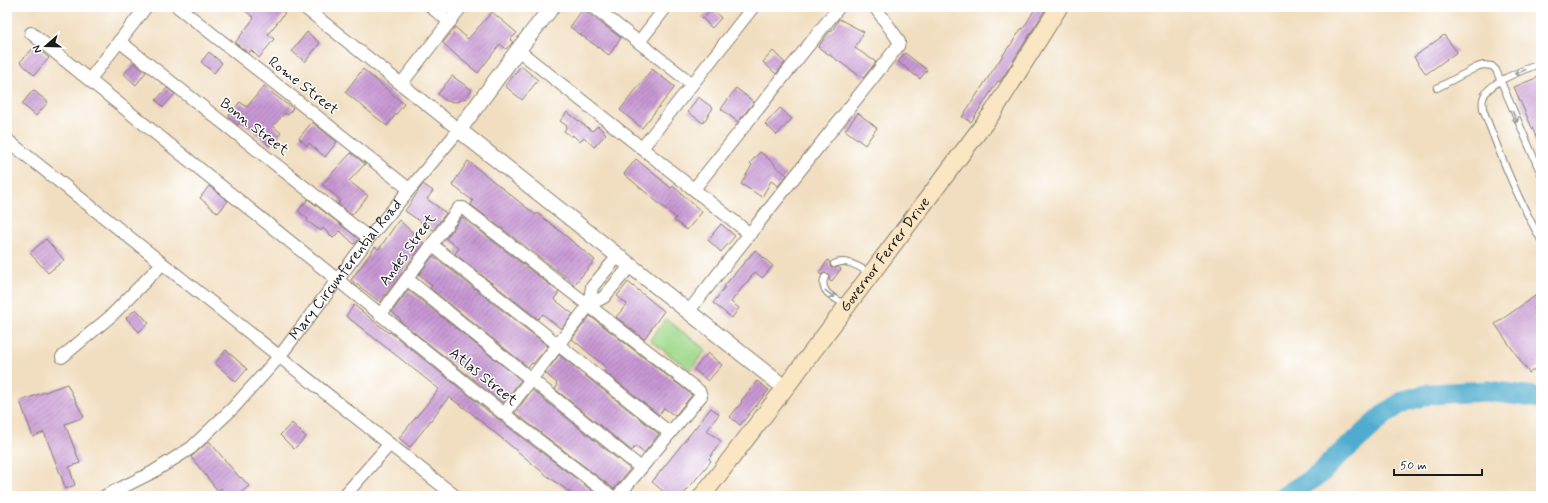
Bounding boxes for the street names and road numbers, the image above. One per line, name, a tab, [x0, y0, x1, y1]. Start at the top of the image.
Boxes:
street label: Rome Street	[264, 52, 342, 120]
street label: Bonn Street	[215, 94, 293, 160]
street label: Governor Ferrer Drive	[836, 193, 935, 316]
street label: Mary Circumferential Road	[285, 195, 407, 345]
street label: Andes Street	[375, 210, 441, 290]
street label: Atlas Street	[445, 343, 522, 411]

